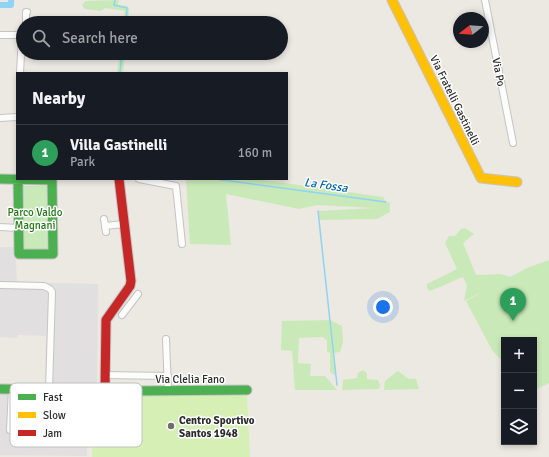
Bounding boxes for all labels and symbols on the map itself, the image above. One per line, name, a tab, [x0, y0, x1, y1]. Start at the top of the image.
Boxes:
north arrow	[453, 12, 489, 48]
street label: Via Fratelli Gastinelli	[427, 53, 482, 147]
street label: Via Po	[489, 57, 508, 88]
water label: La Fossa	[303, 175, 349, 196]
park label: Parco Valdo Magnani	[8, 206, 63, 232]
pin: 1	[500, 288, 526, 321]
your location	[373, 297, 393, 317]
street label: Via Clelia Fano	[155, 373, 225, 386]
legend	[10, 383, 142, 447]
text: Fast	[43, 391, 63, 404]
text: Slow	[43, 409, 66, 422]
place label: Centro Sportivo Santos 1948	[179, 414, 255, 440]
marker: Centro Sportivo Santos 1948	[166, 421, 176, 431]
text: Jam	[43, 427, 62, 440]

